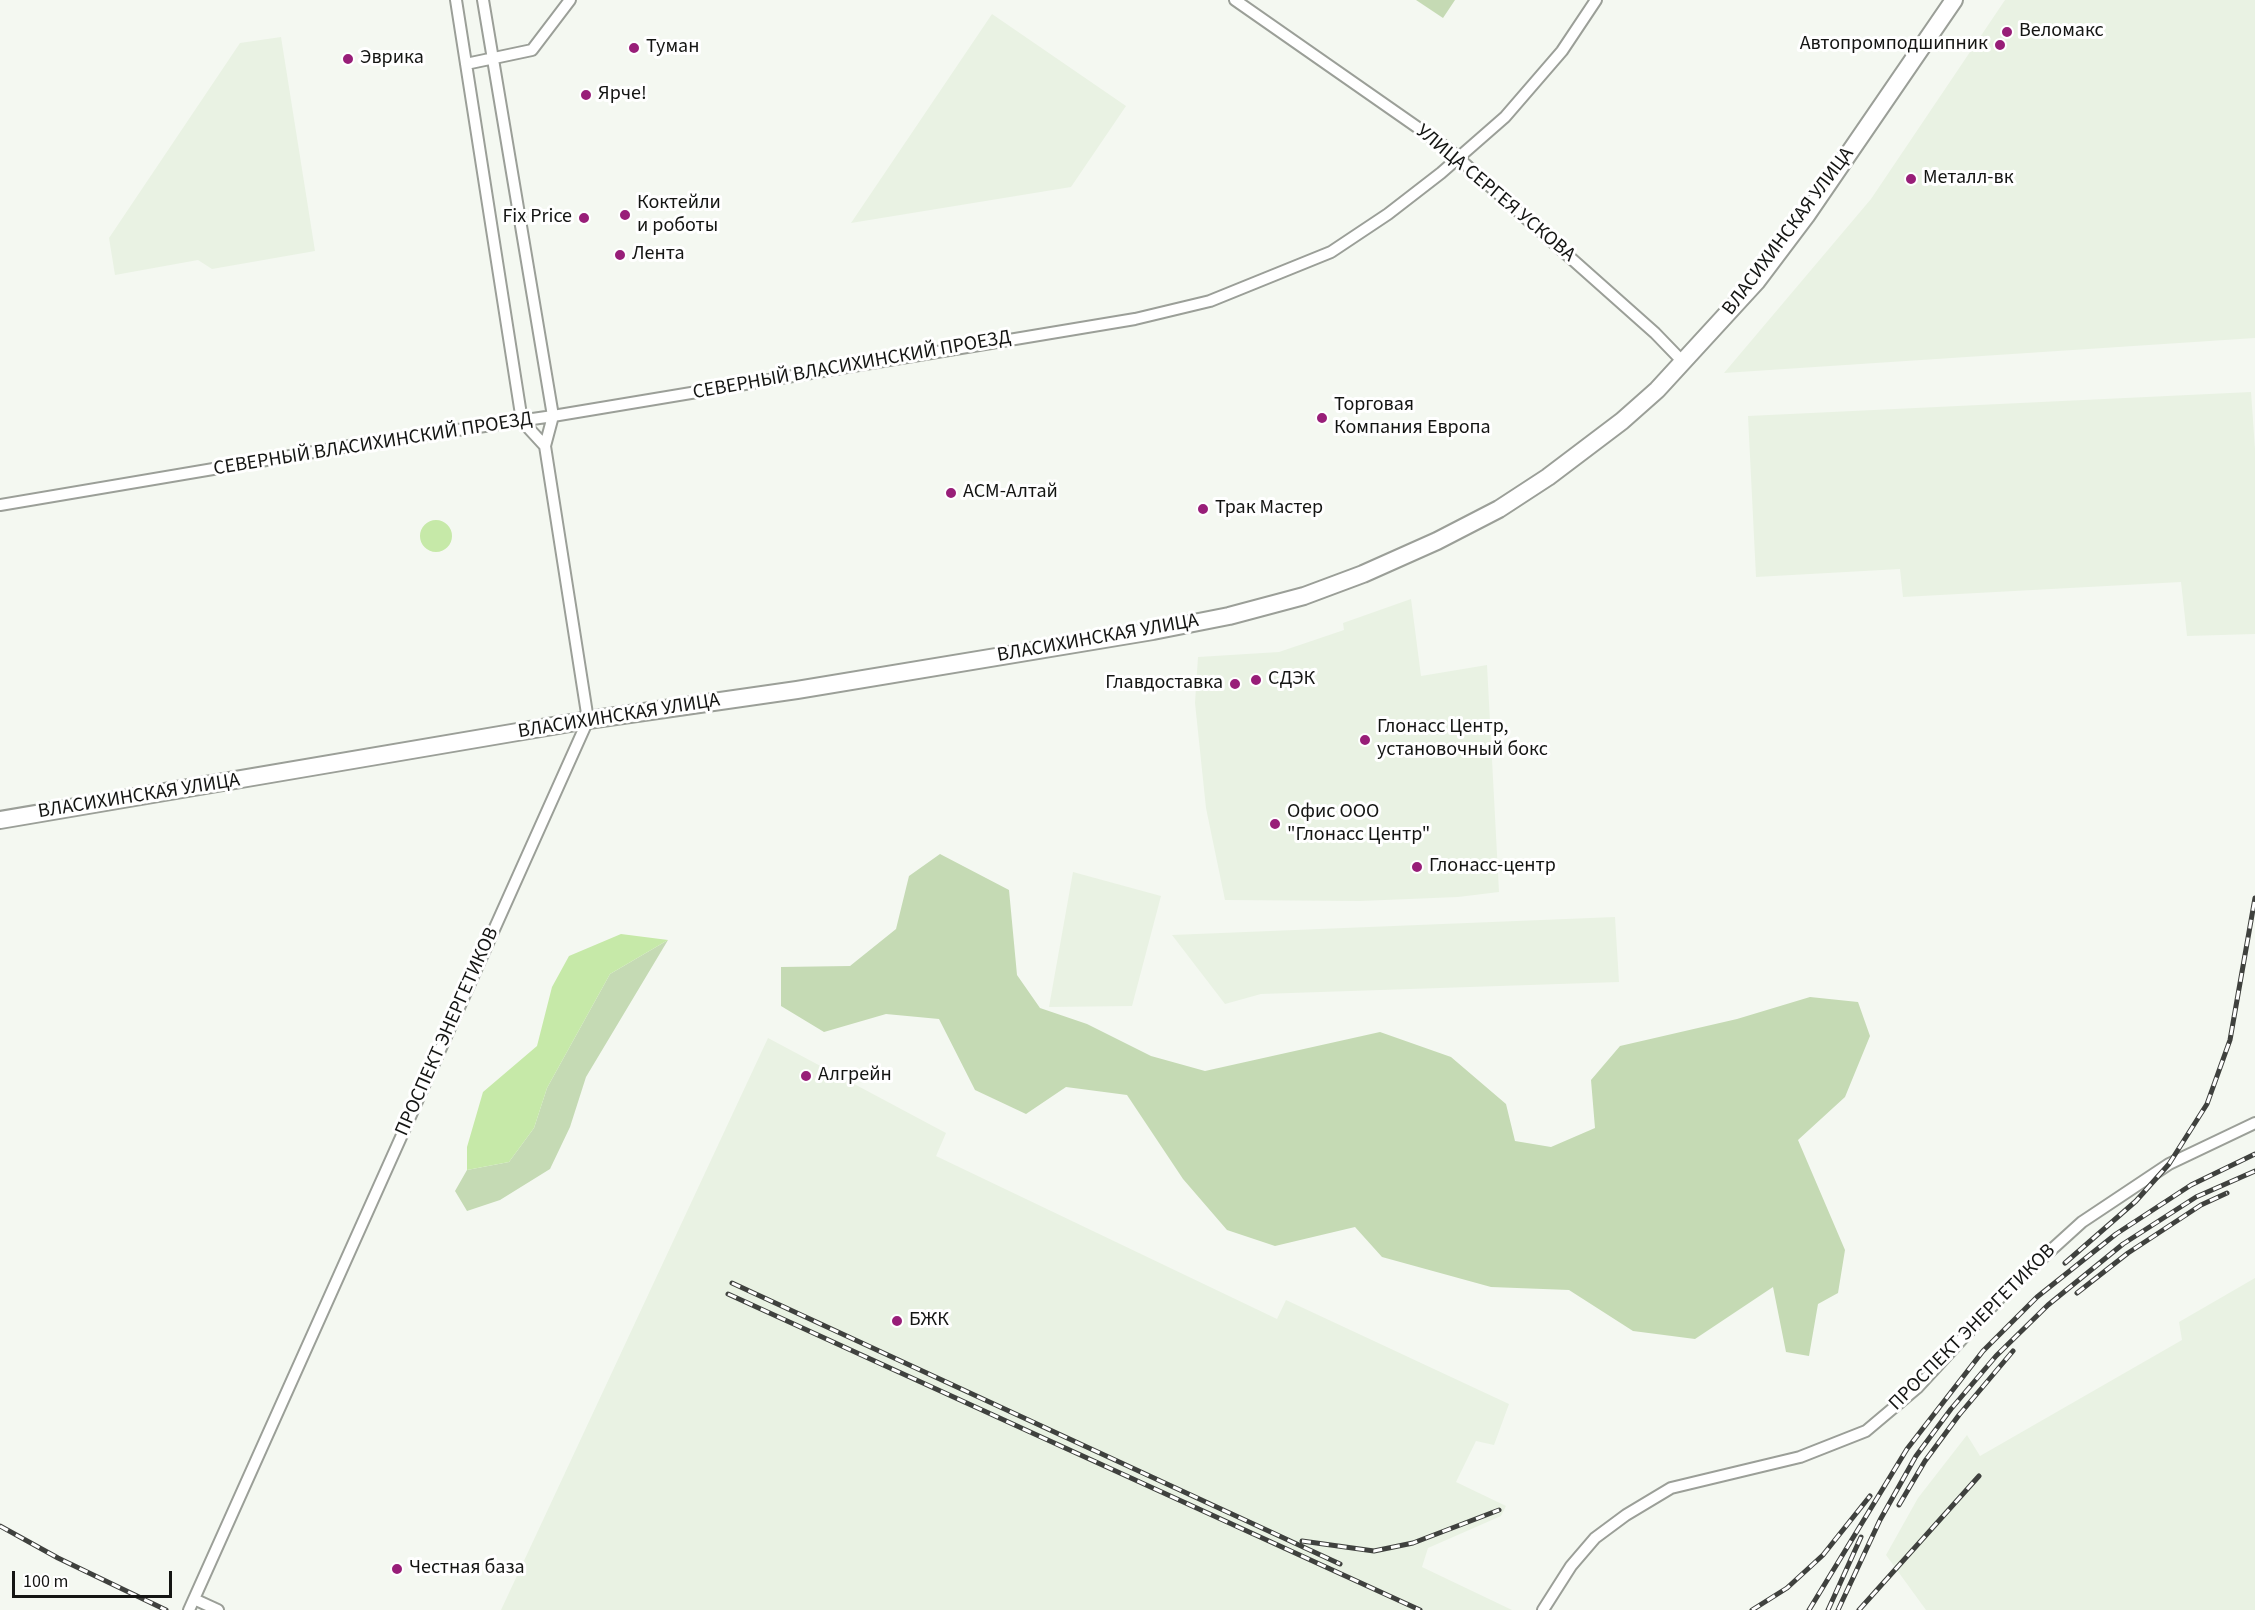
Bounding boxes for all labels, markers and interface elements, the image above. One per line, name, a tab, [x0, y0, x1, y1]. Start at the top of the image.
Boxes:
place label: Веломакс	[2019, 20, 2104, 44]
marker: Веломакс	[2000, 25, 2014, 39]
place label: Автопромподшипник	[1800, 33, 1988, 57]
place label: Туман	[646, 36, 699, 60]
marker: Автопромподшипник	[1993, 38, 2007, 52]
marker: Туман	[627, 41, 641, 55]
place label: Эврика	[360, 47, 424, 71]
marker: Эврика	[341, 52, 355, 66]
place label: Ярче!	[598, 83, 647, 107]
marker: Ярче!	[579, 88, 593, 102]
street label: УЛИЦА СЕРГЕЯ УСКОВА	[1410, 120, 1580, 268]
street label: ВЛАСИХИНСКАЯ УЛИЦА	[1718, 143, 1860, 321]
place label: Металл-вк	[1923, 167, 2014, 191]
marker: Металл-вк	[1904, 172, 1918, 186]
place label: Коктейли и роботы	[637, 192, 721, 239]
place label: Fix Price	[502, 206, 572, 230]
marker: Коктейли и роботы	[618, 208, 632, 222]
marker: Fix Price	[577, 211, 591, 225]
place label: Лента	[632, 243, 685, 267]
marker: Лента	[613, 248, 627, 262]
street label: СЕВЕРНЫЙ ВЛАСИХИНСКИЙ ПРОЕЗД	[691, 326, 1013, 406]
place label: Торговая Компания Европа	[1334, 394, 1491, 441]
street label: СЕВЕРНЫЙ ВЛАСИХИНСКИЙ ПРОЕЗД	[212, 408, 534, 482]
marker: Торговая Компания Европа	[1315, 411, 1329, 425]
place label: АСМ-Алтай	[963, 481, 1058, 505]
marker: АСМ-Алтай	[944, 486, 958, 500]
place label: Трак Мастер	[1215, 497, 1323, 521]
marker: Трак Мастер	[1196, 502, 1210, 516]
street label: ВЛАСИХИНСКАЯ УЛИЦА	[995, 609, 1201, 669]
place label: СДЭК	[1268, 668, 1315, 692]
place label: Главдоставка	[1105, 672, 1223, 696]
marker: СДЭК	[1249, 673, 1263, 687]
marker: Главдоставка	[1228, 677, 1242, 691]
street label: ВЛАСИХИНСКАЯ УЛИЦА	[516, 689, 722, 745]
place label: Глонасс Центр, установочный бокс	[1377, 716, 1548, 763]
marker: Глонасс Центр, установочный бокс	[1358, 733, 1372, 747]
street label: ВЛАСИХИНСКАЯ УЛИЦА	[36, 769, 242, 825]
place label: Офис ООО "Глонасс Центр"	[1287, 801, 1430, 848]
marker: Офис ООО "Глонасс Центр"	[1268, 817, 1282, 831]
place label: Глонасс-центр	[1429, 855, 1556, 879]
marker: Глонасс-центр	[1410, 860, 1424, 874]
street label: ПРОСПЕКТ ЭНЕРГЕТИКОВ	[391, 924, 505, 1140]
place label: Алгрейн	[818, 1064, 892, 1088]
marker: Алгрейн	[799, 1069, 813, 1083]
street label: ПРОСПЕКТ ЭНЕРГЕТИКОВ	[1885, 1240, 2061, 1416]
place label: БЖК	[909, 1309, 949, 1333]
marker: БЖК	[890, 1314, 904, 1328]
place label: Честная база	[409, 1557, 525, 1581]
scale bar	[15, 1559, 176, 1597]
marker: Честная база	[390, 1562, 404, 1576]
text: 100 m	[23, 1569, 68, 1594]

